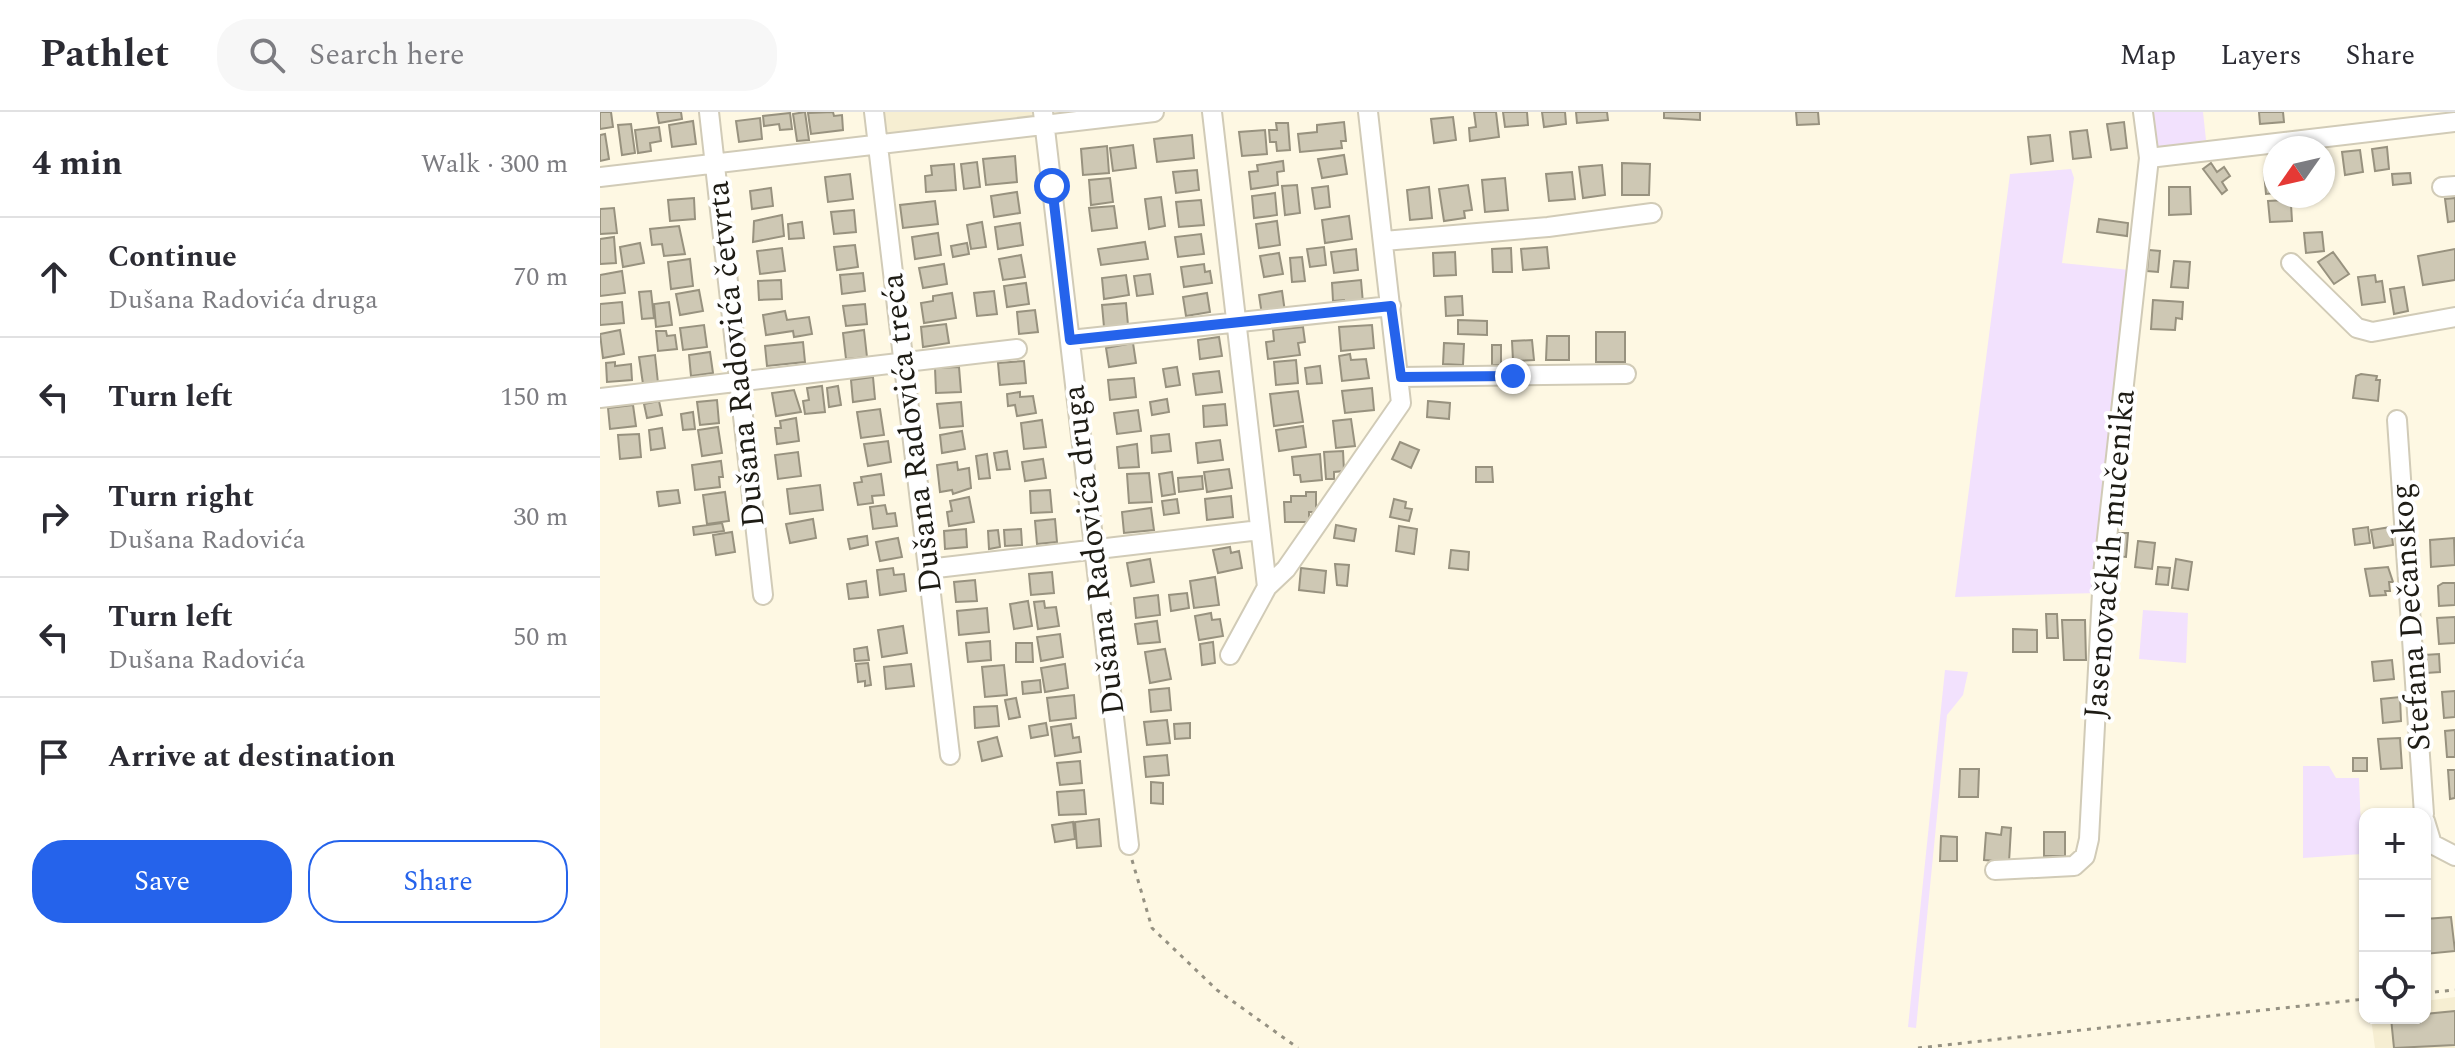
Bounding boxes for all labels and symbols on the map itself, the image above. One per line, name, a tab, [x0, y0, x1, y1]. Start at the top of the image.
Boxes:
north arrow	[2263, 136, 2335, 208]
route start	[1034, 168, 1070, 204]
street label: Dušana Radovića četvrta	[693, 178, 779, 530]
street label: Dušana Radovića treća	[868, 270, 956, 596]
route end	[1495, 358, 1531, 394]
street label: Dušana Radovića druga	[1049, 382, 1139, 718]
street label: Jasenovačkih mučenika	[2071, 387, 2149, 721]
street label: Stefana Dečanskog	[2377, 481, 2445, 753]

